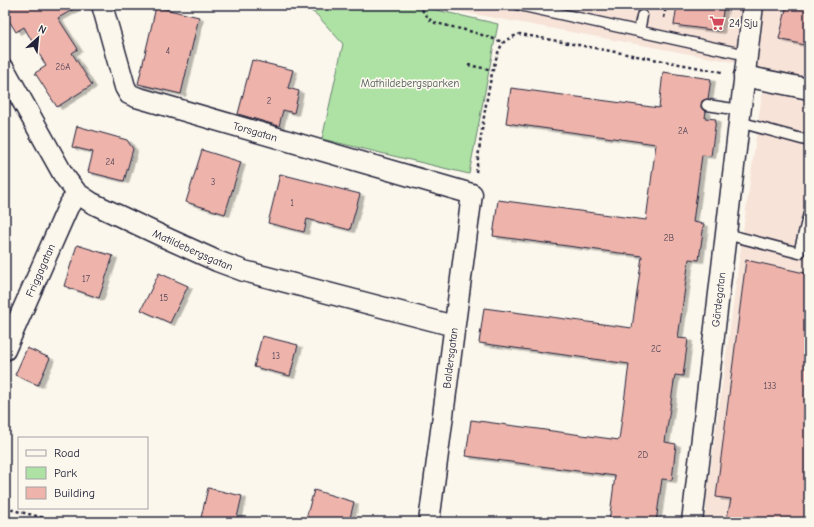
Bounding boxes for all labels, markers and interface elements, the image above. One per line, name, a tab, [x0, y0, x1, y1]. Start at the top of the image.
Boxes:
supermarket icon: 24 Sju	[708, 14, 726, 32]
place label: 24 Sju	[729, 17, 758, 30]
north arrow	[18, 18, 58, 58]
text: N	[36, 22, 48, 37]
house number: 4	[166, 46, 170, 56]
house number: 26A	[56, 62, 70, 72]
park label: Mathildebergsparken	[361, 77, 459, 90]
house number: 2	[267, 96, 272, 106]
street label: Torsgatan	[231, 119, 279, 144]
house number: 2A	[678, 126, 688, 136]
house number: 24	[105, 157, 115, 167]
house number: 3	[211, 177, 215, 187]
house number: 1	[290, 198, 294, 208]
street label: Matildebergsgatan	[151, 227, 235, 273]
house number: 2B	[664, 233, 675, 243]
street label: Friggagatan	[23, 242, 58, 299]
street label: Gärdegatan	[709, 271, 728, 328]
house number: 17	[82, 274, 91, 284]
house number: 15	[160, 293, 168, 303]
street label: Baldersgatan	[440, 327, 461, 389]
house number: 2C	[651, 344, 662, 354]
house number: 13	[272, 351, 280, 361]
house number: 133	[764, 381, 776, 391]
legend	[18, 437, 148, 509]
text: Road	[54, 446, 80, 460]
house number: 2D	[638, 450, 649, 460]
text: Park	[54, 466, 77, 480]
text: Building	[54, 486, 95, 500]

